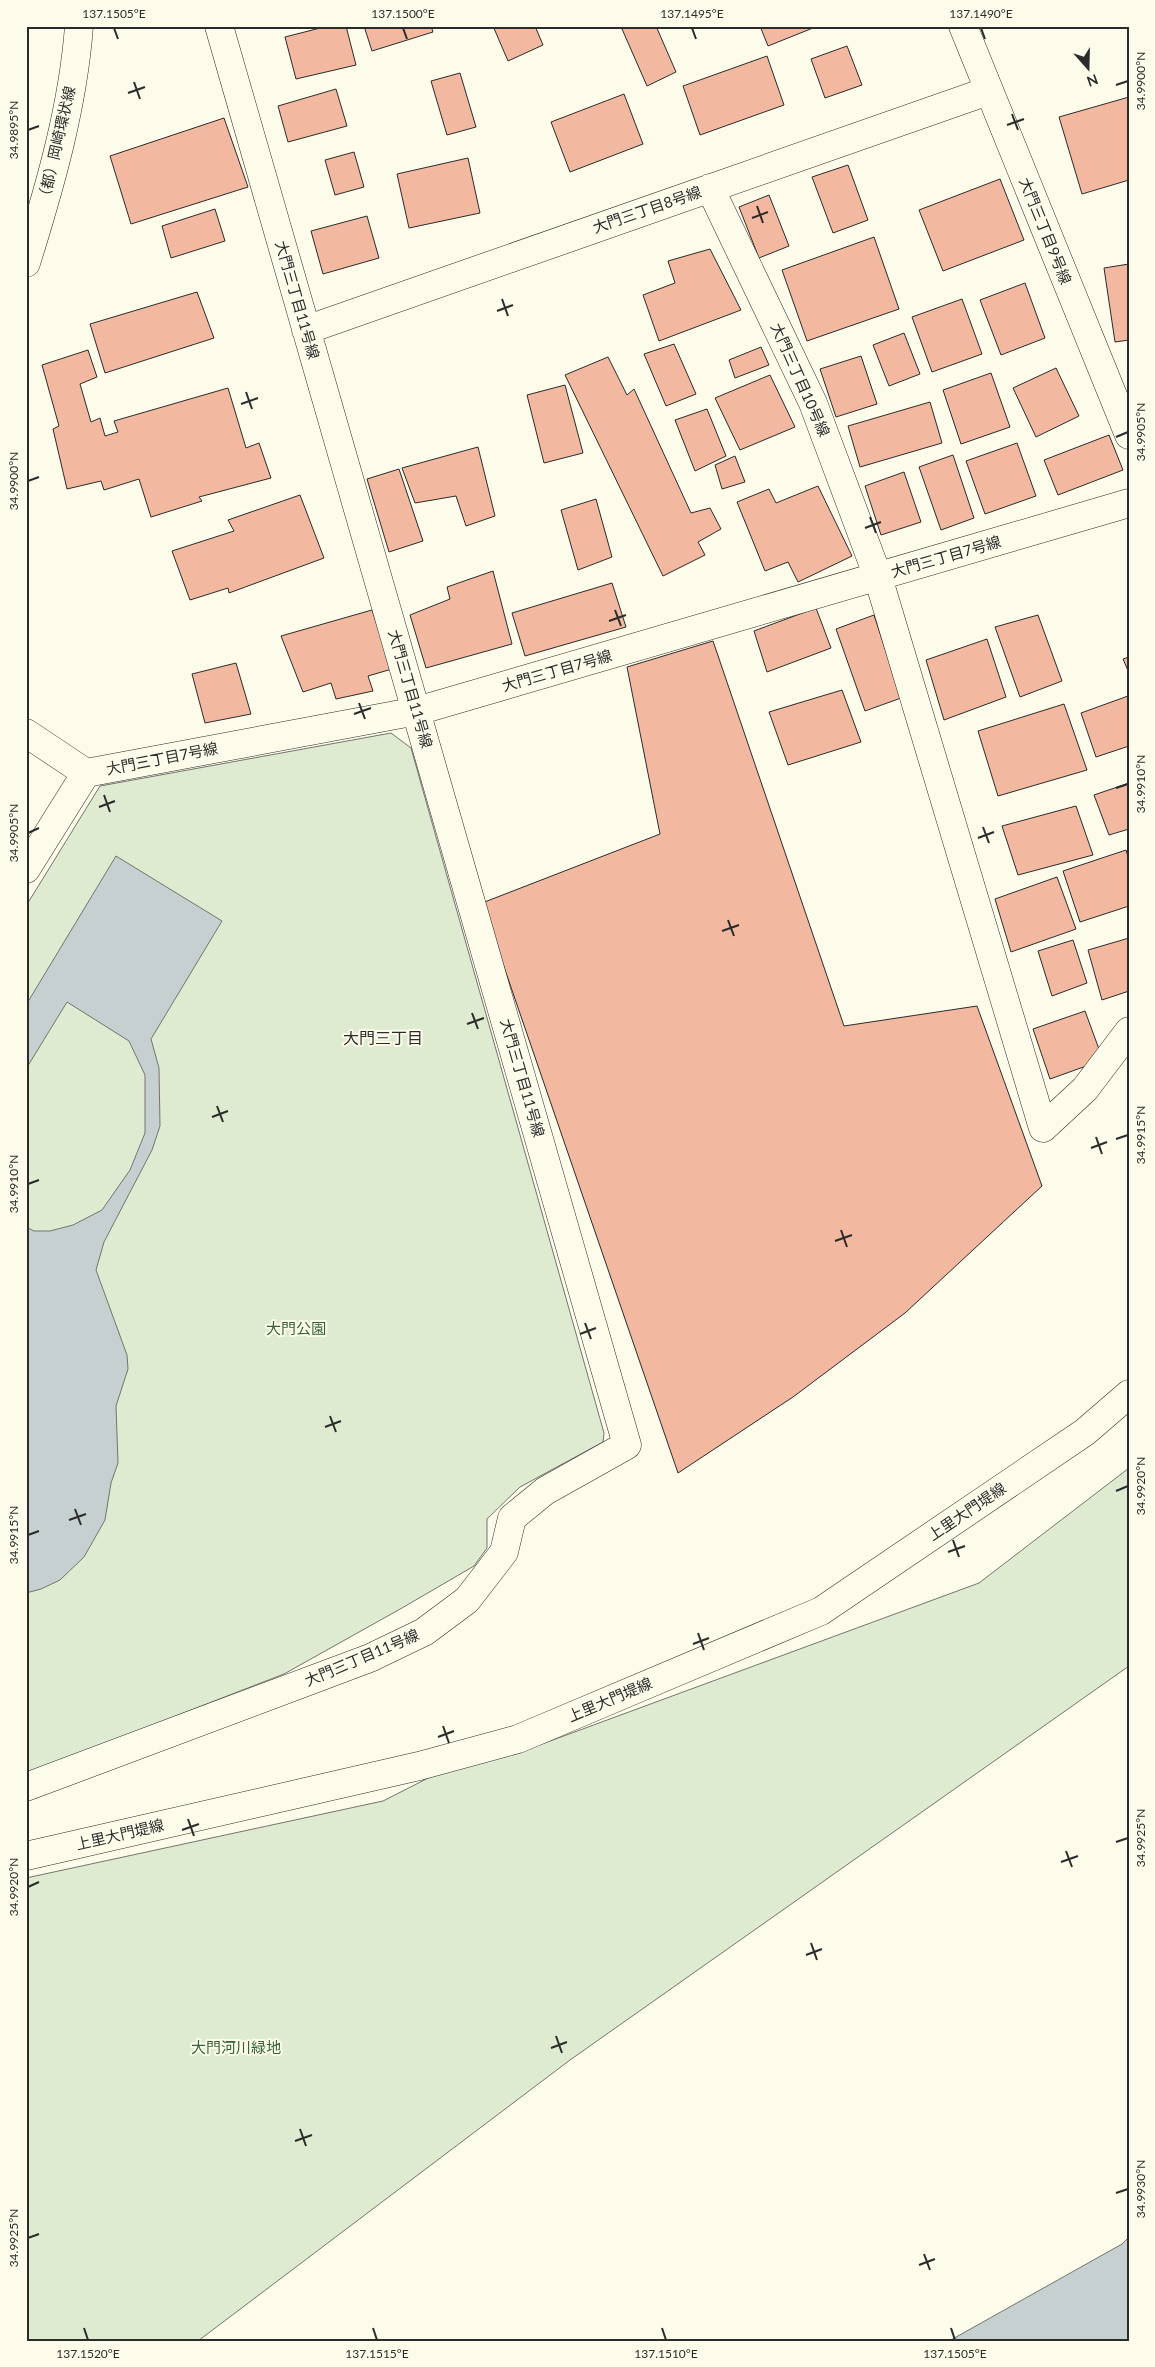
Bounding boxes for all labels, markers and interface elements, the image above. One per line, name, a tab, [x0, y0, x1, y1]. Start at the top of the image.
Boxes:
text: 137.1505°E	[82, 6, 146, 21]
text: 137.1500°E	[371, 6, 435, 21]
text: 137.1495°E	[660, 6, 724, 21]
text: 137.1490°E	[949, 6, 1013, 21]
north arrow	[1062, 42, 1112, 92]
text: 34.9900°N	[1133, 52, 1148, 110]
text: N	[1085, 71, 1101, 91]
street label: （都）岡崎環状線	[34, 84, 78, 205]
text: 34.9895°N	[6, 101, 21, 159]
street label: 大門三丁目9号線	[1016, 175, 1076, 287]
street label: 大門三丁目8号線	[590, 182, 703, 236]
street label: 大門三丁目11号線	[272, 238, 323, 361]
street label: 大門三丁目10号線	[768, 320, 834, 439]
text: 34.9905°N	[1133, 403, 1148, 461]
text: 34.9900°N	[6, 452, 21, 510]
street label: 大門三丁目7号線	[889, 532, 1003, 580]
street label: 大門三丁目11号線	[385, 627, 436, 750]
street label: 大門三丁目7号線	[500, 646, 614, 694]
street label: 大門三丁目7号線	[104, 738, 219, 778]
text: 34.9910°N	[1133, 755, 1148, 813]
text: 34.9905°N	[6, 804, 21, 862]
street label: 大門三丁目11号線	[497, 1016, 548, 1139]
district label: 大門三丁目	[343, 1028, 423, 1047]
text: 34.9915°N	[1133, 1106, 1148, 1164]
text: 34.9910°N	[6, 1155, 21, 1213]
park label: 大門公園	[266, 1319, 326, 1337]
text: 34.9920°N	[1133, 1457, 1148, 1515]
street label: 上里大門堤線	[924, 1479, 1009, 1544]
text: 34.9915°N	[6, 1506, 21, 1564]
street label: 大門三丁目11号線	[302, 1625, 421, 1689]
street label: 上里大門堤線	[565, 1673, 655, 1725]
text: 34.9925°N	[1133, 1809, 1148, 1867]
street label: 上里大門堤線	[74, 1815, 166, 1853]
text: 34.9920°N	[6, 1858, 21, 1916]
park label: 大門河川緑地	[191, 2038, 281, 2056]
text: 34.9930°N	[1133, 2160, 1148, 2218]
text: 34.9925°N	[6, 2209, 21, 2267]
text: 137.1520°E	[56, 2346, 120, 2361]
text: 137.1515°E	[345, 2346, 409, 2361]
text: 137.1510°E	[634, 2346, 698, 2361]
text: 137.1505°E	[923, 2346, 987, 2361]

